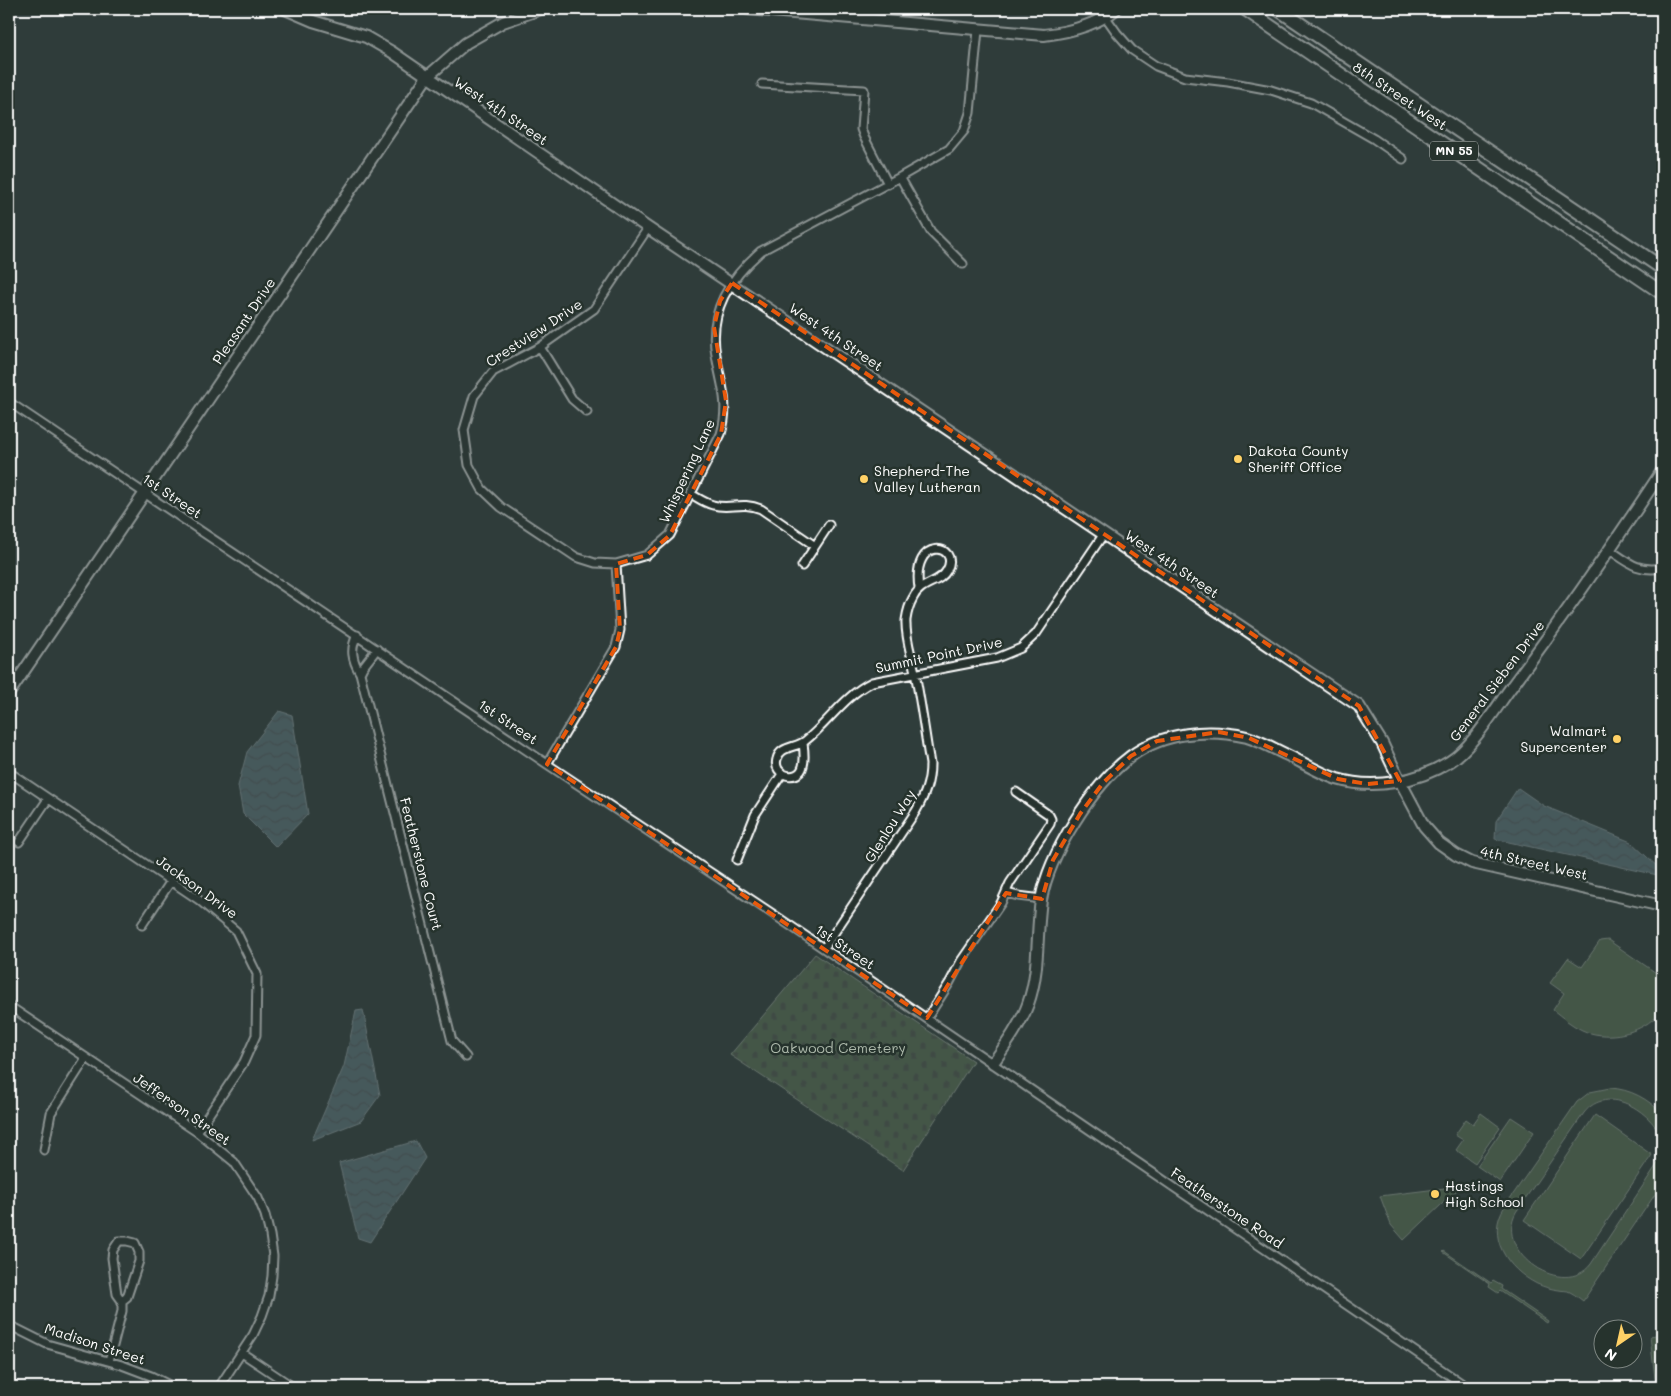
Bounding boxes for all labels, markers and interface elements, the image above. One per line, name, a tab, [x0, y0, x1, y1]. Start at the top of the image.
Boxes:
street label: 8th Street West	[1349, 57, 1451, 134]
street label: West 4th Street	[450, 72, 552, 149]
road number: MN 55	[1430, 142, 1478, 160]
street label: Pleasant Drive	[208, 274, 280, 368]
street label: Crestview Drive	[482, 294, 586, 371]
street label: West 4th Street	[785, 298, 887, 375]
street label: Whispering Lane	[654, 416, 719, 526]
place label: Dakota County Sheriff Office	[1248, 441, 1349, 476]
marker: Dakota County Sheriff Office	[1232, 453, 1244, 465]
place label: Shepherd-The Valley Lutheran	[874, 461, 980, 496]
street label: 1st Street	[139, 469, 206, 523]
marker: Shepherd-The Valley Lutheran	[858, 473, 870, 485]
street label: West 4th Street	[1121, 525, 1223, 602]
street label: General Sieben Drive	[1445, 616, 1548, 745]
street label: Summit Point Drive	[874, 632, 1004, 677]
street label: 1st Street	[475, 695, 542, 749]
place label: Walmart Supercenter	[1521, 721, 1607, 756]
marker: Walmart Supercenter	[1611, 733, 1623, 745]
street label: Glenlou Way	[860, 786, 920, 866]
street label: Featherstone Court	[396, 795, 447, 932]
street label: 4th Street West	[1479, 841, 1590, 884]
street label: Jackson Drive	[153, 851, 242, 923]
street label: 1st Street	[812, 920, 879, 974]
park label: Oakwood Cemetery	[770, 1038, 906, 1057]
street label: Jefferson Street	[130, 1068, 235, 1149]
street label: Featherstone Road	[1167, 1163, 1287, 1252]
place label: Hastings High School	[1445, 1176, 1524, 1211]
marker: Hastings High School	[1429, 1188, 1441, 1200]
street label: Madison Street	[42, 1318, 148, 1369]
north arrow	[1594, 1318, 1644, 1368]
text: N	[1601, 1344, 1620, 1366]

